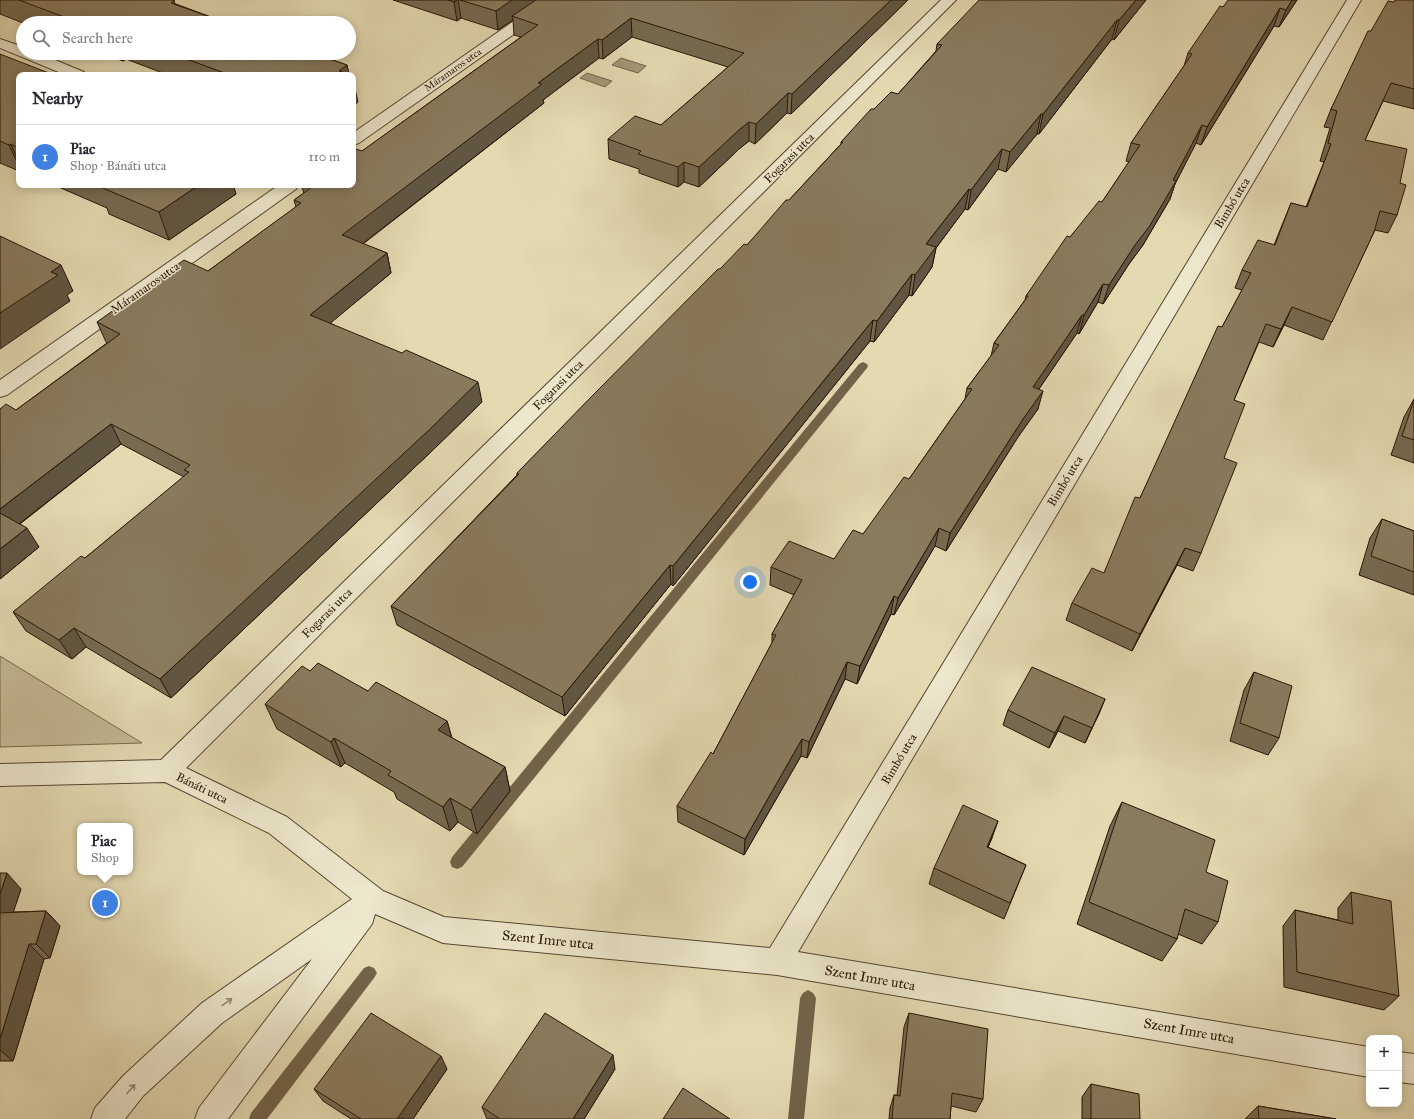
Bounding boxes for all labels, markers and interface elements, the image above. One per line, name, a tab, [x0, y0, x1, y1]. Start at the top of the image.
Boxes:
search box	[16, 16, 356, 60]
icon: search	[30, 27, 52, 49]
text: Search here	[62, 29, 133, 47]
street label: Máramaros utca	[422, 45, 485, 94]
text: Nearby	[32, 88, 83, 109]
street label: Fogarasi utca	[761, 129, 818, 187]
text: Piac	[70, 140, 95, 158]
text: 1	[42, 149, 48, 165]
text: 110 m	[308, 149, 340, 165]
text: Shop · Bánáti utca	[70, 158, 166, 174]
street label: Bimbó utca	[1211, 174, 1253, 231]
street label: Máramaros utca	[108, 259, 183, 317]
street label: Fogarasi utca	[530, 356, 587, 414]
street label: Bimbó utca	[1044, 452, 1086, 509]
your location	[740, 572, 760, 592]
street label: Fogarasi utca	[299, 584, 356, 642]
street label: Bimbó utca	[878, 730, 920, 787]
street label: Bánáti utca	[174, 770, 231, 807]
popup	[77, 823, 133, 875]
text: Piac	[91, 832, 116, 850]
text: Shop	[91, 850, 119, 866]
pin: 1	[92, 888, 118, 918]
street label: Szent Imre utca	[501, 927, 595, 953]
street label: Szent Imre utca	[823, 962, 917, 994]
one-way arrow	[222, 998, 233, 1006]
street label: Szent Imre utca	[1142, 1015, 1236, 1047]
map controls	[1366, 1035, 1402, 1107]
button: +	[1366, 1035, 1402, 1071]
button: −	[1366, 1071, 1402, 1107]
one-way arrow	[126, 1084, 135, 1094]

